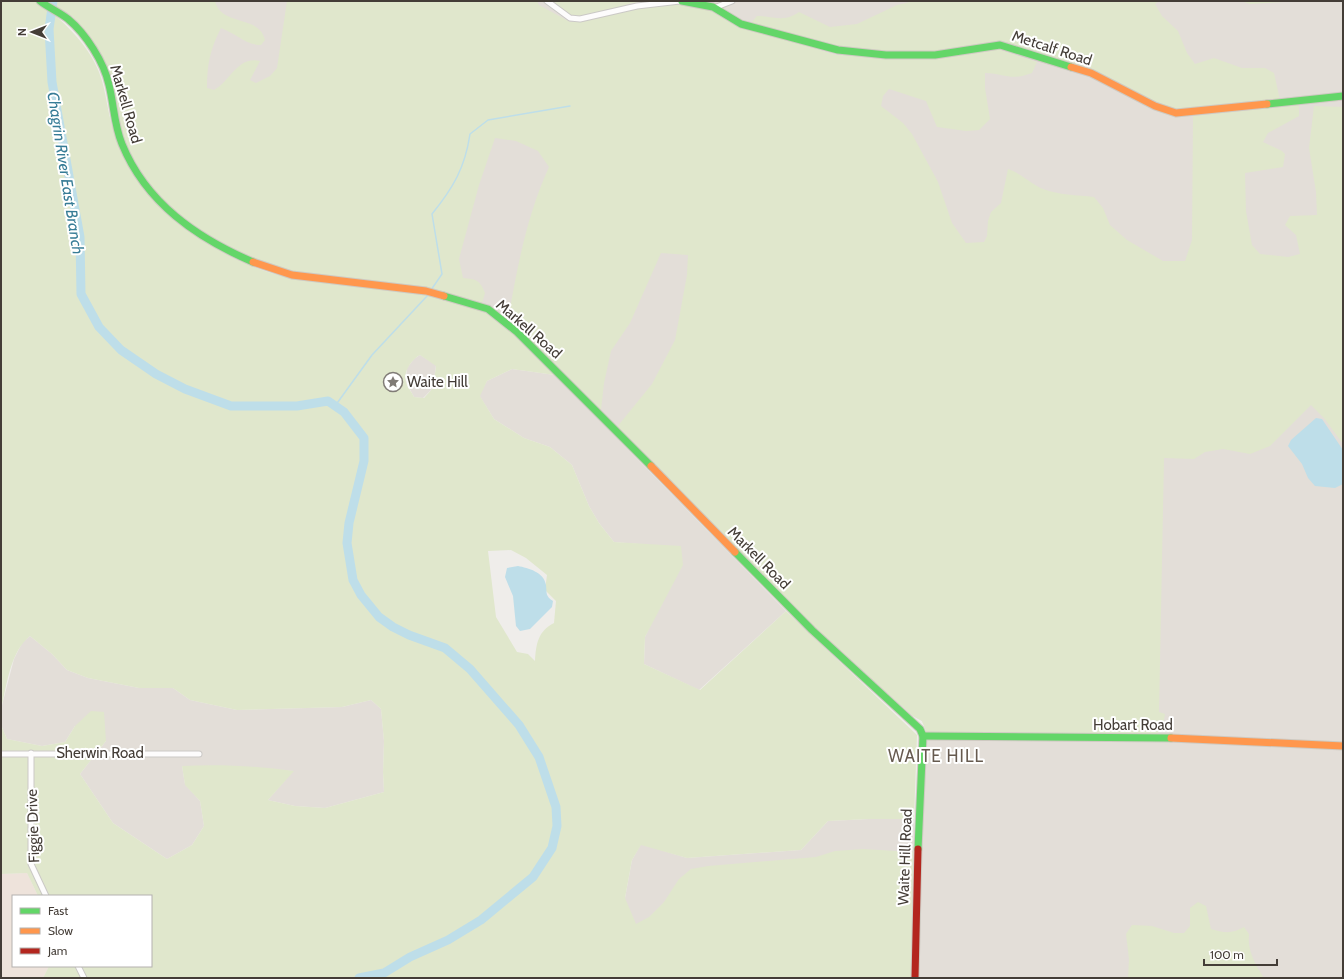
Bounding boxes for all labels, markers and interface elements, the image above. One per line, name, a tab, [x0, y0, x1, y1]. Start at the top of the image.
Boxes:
north arrow	[12, 12, 52, 52]
street label: Metcalf Road	[1010, 27, 1094, 69]
text: N	[15, 28, 29, 36]
street label: Markell Road	[106, 63, 146, 145]
water label: Chagrin River East Branch	[43, 90, 88, 256]
street label: Markell Road	[492, 296, 566, 362]
place icon: Waite Hill	[382, 371, 404, 393]
place label: Waite Hill	[407, 373, 468, 391]
street label: Markell Road	[724, 523, 794, 593]
street label: Hobart Road	[1093, 716, 1173, 734]
street label: Sherwin Road	[56, 744, 144, 762]
district label: WAITE HILL	[888, 746, 984, 766]
street label: Figgie Drive	[23, 788, 43, 863]
street label: Waite Hill Road	[894, 808, 916, 906]
legend	[12, 895, 152, 967]
text: Fast	[48, 903, 68, 918]
text: Slow	[48, 923, 73, 938]
scale bar	[1204, 941, 1277, 967]
text: Jam	[47, 943, 67, 958]
text: 100 m	[1210, 947, 1244, 962]

